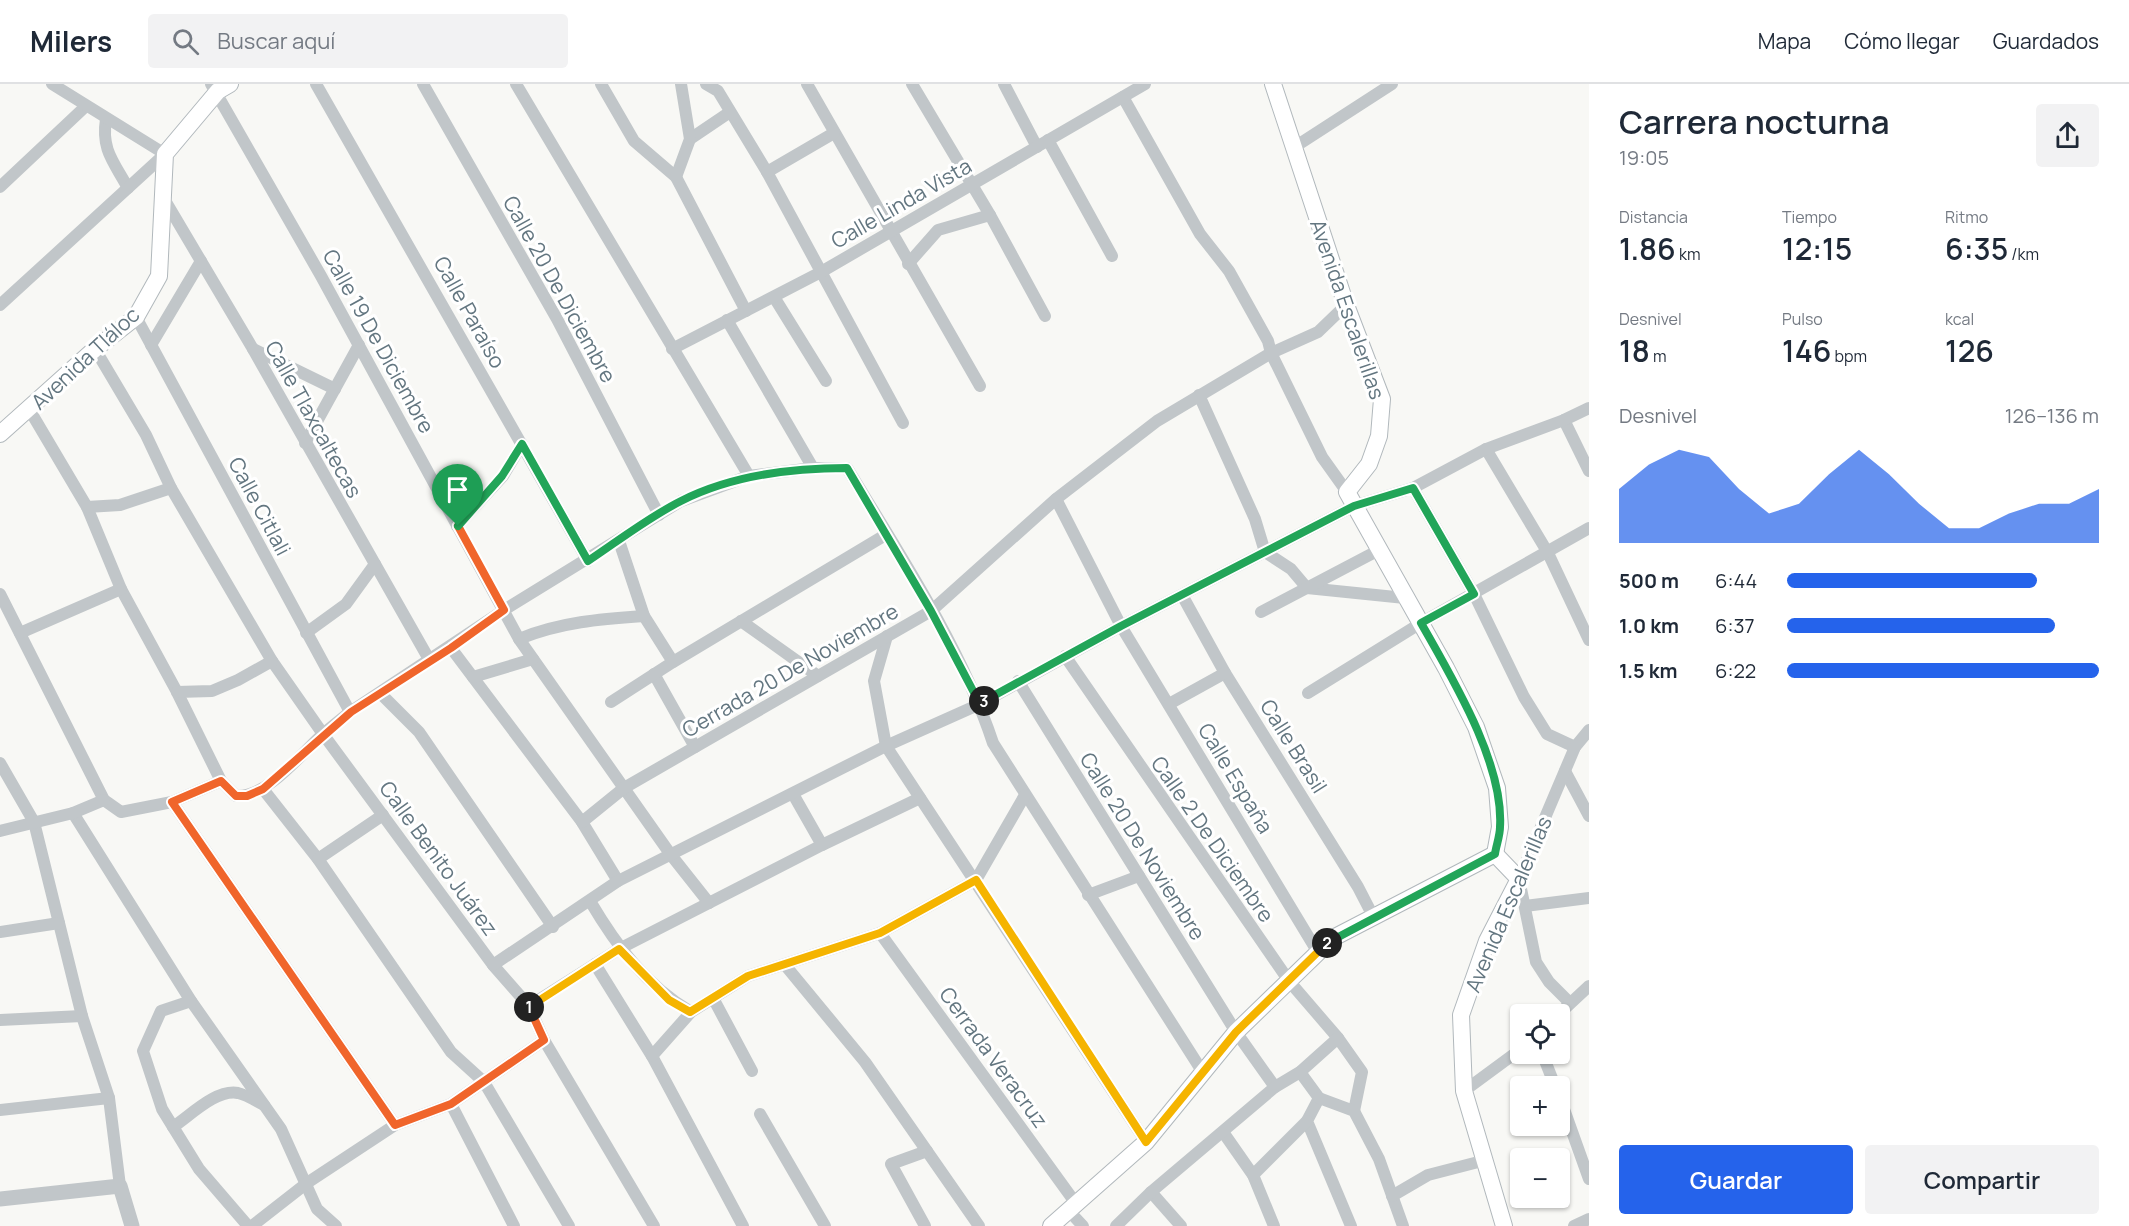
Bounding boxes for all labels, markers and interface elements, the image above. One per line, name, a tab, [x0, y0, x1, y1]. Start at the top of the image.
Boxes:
search box	[148, 14, 568, 68]
text: Milers	[30, 22, 112, 60]
icon: search	[169, 25, 202, 58]
text: Buscar aquí	[217, 26, 336, 56]
text: Mapa	[1758, 27, 1811, 55]
text: Cómo llegar	[1844, 27, 1960, 55]
text: Guardados	[1993, 27, 2099, 55]
text: Carrera nocturna	[1619, 99, 1889, 144]
button: share	[2036, 104, 2099, 167]
text: 19:05	[1619, 144, 1669, 171]
street label: Calle Linda Vista	[826, 151, 976, 255]
street label: Calle 20 De Diciembre	[497, 191, 623, 387]
text: Distancia	[1619, 206, 1688, 228]
text: Tiempo	[1782, 206, 1837, 228]
text: Ritmo	[1945, 206, 1988, 228]
street label: Avenida Escalerillas	[1304, 215, 1392, 403]
text: 1.86	[1619, 228, 1676, 269]
text: 12:15	[1782, 228, 1852, 269]
text: 6:35	[1945, 228, 2008, 269]
text: km	[1676, 243, 1700, 265]
text: /km	[2008, 243, 2039, 265]
street label: Calle 19 De Diciembre	[317, 244, 441, 438]
street label: Calle Paraíso	[428, 251, 512, 373]
street label: Avenida Tláloc	[25, 301, 145, 415]
text: Desnivel	[1619, 308, 1682, 330]
text: Pulso	[1782, 308, 1823, 330]
text: kcal	[1945, 308, 1974, 330]
text: 18	[1619, 330, 1650, 371]
text: 146	[1782, 330, 1831, 371]
text: 126	[1945, 330, 1994, 371]
street label: Calle Tlaxcaltecas	[259, 336, 369, 502]
text: m	[1650, 345, 1667, 367]
text: bpm	[1831, 345, 1867, 367]
text: Desnivel	[1619, 402, 1697, 429]
text: 126–136 m	[2005, 402, 2099, 429]
street label: Calle Citlali	[222, 452, 298, 560]
pin	[432, 464, 483, 526]
icon: arrive	[441, 473, 474, 506]
text: 500 m	[1619, 567, 1679, 594]
text: 6:44	[1715, 567, 1757, 594]
street label: Cerrada 20 De Noviembre	[677, 597, 903, 743]
text: 1.0 km	[1619, 612, 1679, 639]
text: 6:37	[1715, 612, 1755, 639]
text: 1.5 km	[1619, 657, 1678, 684]
text: 6:22	[1715, 657, 1756, 684]
pin: 3	[969, 686, 999, 716]
text: 3	[979, 690, 989, 712]
street label: Calle Brasil	[1254, 694, 1334, 798]
street label: Calle España	[1192, 718, 1280, 838]
street label: Calle 20 De Noviembre	[1074, 747, 1212, 945]
street label: Calle 2 De Diciembre	[1145, 750, 1281, 928]
street label: Calle Benito Juárez	[373, 775, 505, 941]
street label: Avenida Escalerillas	[1458, 812, 1558, 996]
pin: 2	[1312, 928, 1342, 958]
text: 2	[1322, 932, 1332, 954]
street label: Cerrada Veracruz	[934, 981, 1054, 1133]
pin: 1	[514, 992, 544, 1022]
text: 1	[525, 996, 533, 1018]
map controls	[1510, 1004, 1570, 1208]
button: locate	[1510, 1004, 1570, 1064]
button: +	[1510, 1076, 1570, 1136]
button: Guardar	[1619, 1145, 1853, 1214]
button: Compartir	[1865, 1145, 2099, 1214]
button: −	[1510, 1148, 1570, 1208]

